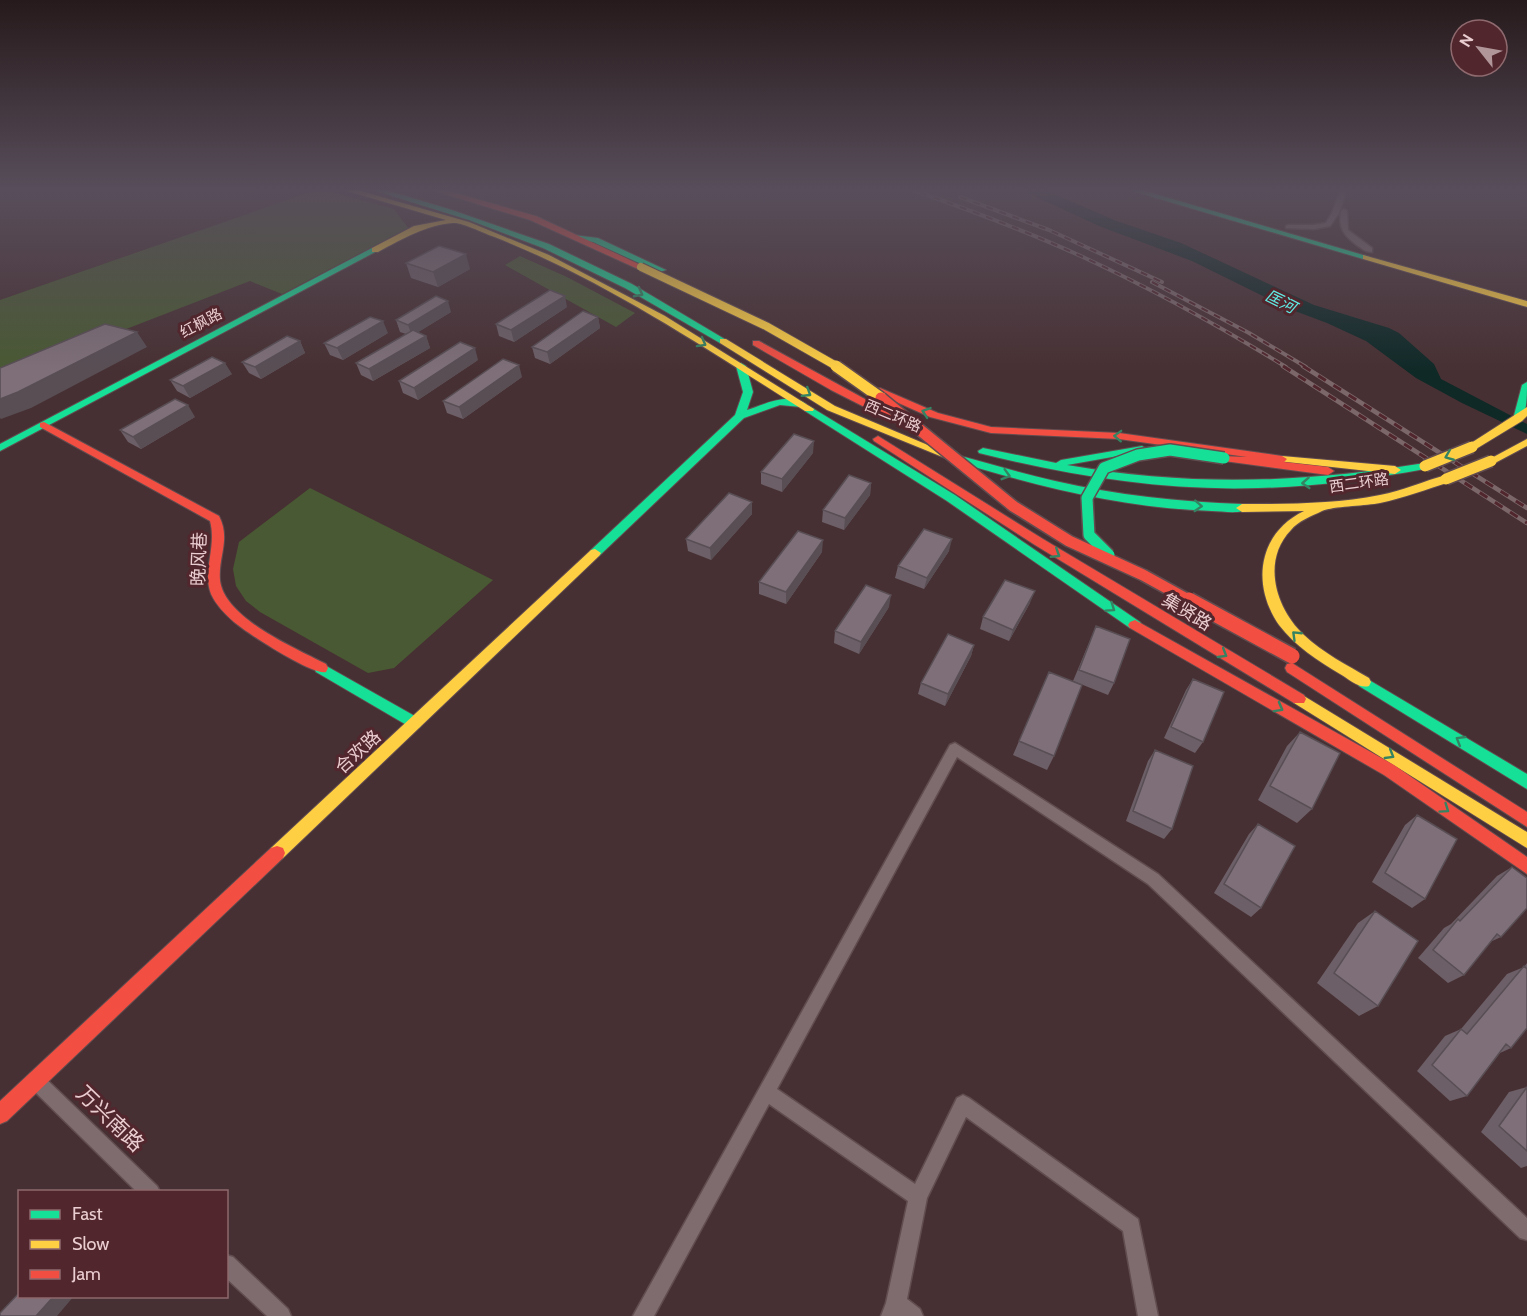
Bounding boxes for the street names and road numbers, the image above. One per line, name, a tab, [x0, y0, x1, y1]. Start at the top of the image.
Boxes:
street label: 红枫路	[177, 304, 225, 342]
street label: 西二环路	[862, 396, 924, 436]
street label: 西二环路	[1328, 470, 1390, 496]
street label: 晚风巷	[187, 532, 211, 586]
street label: 集贤路	[1158, 589, 1216, 635]
street label: 合欢路	[331, 726, 385, 778]
street label: 万兴南路	[71, 1080, 149, 1157]

